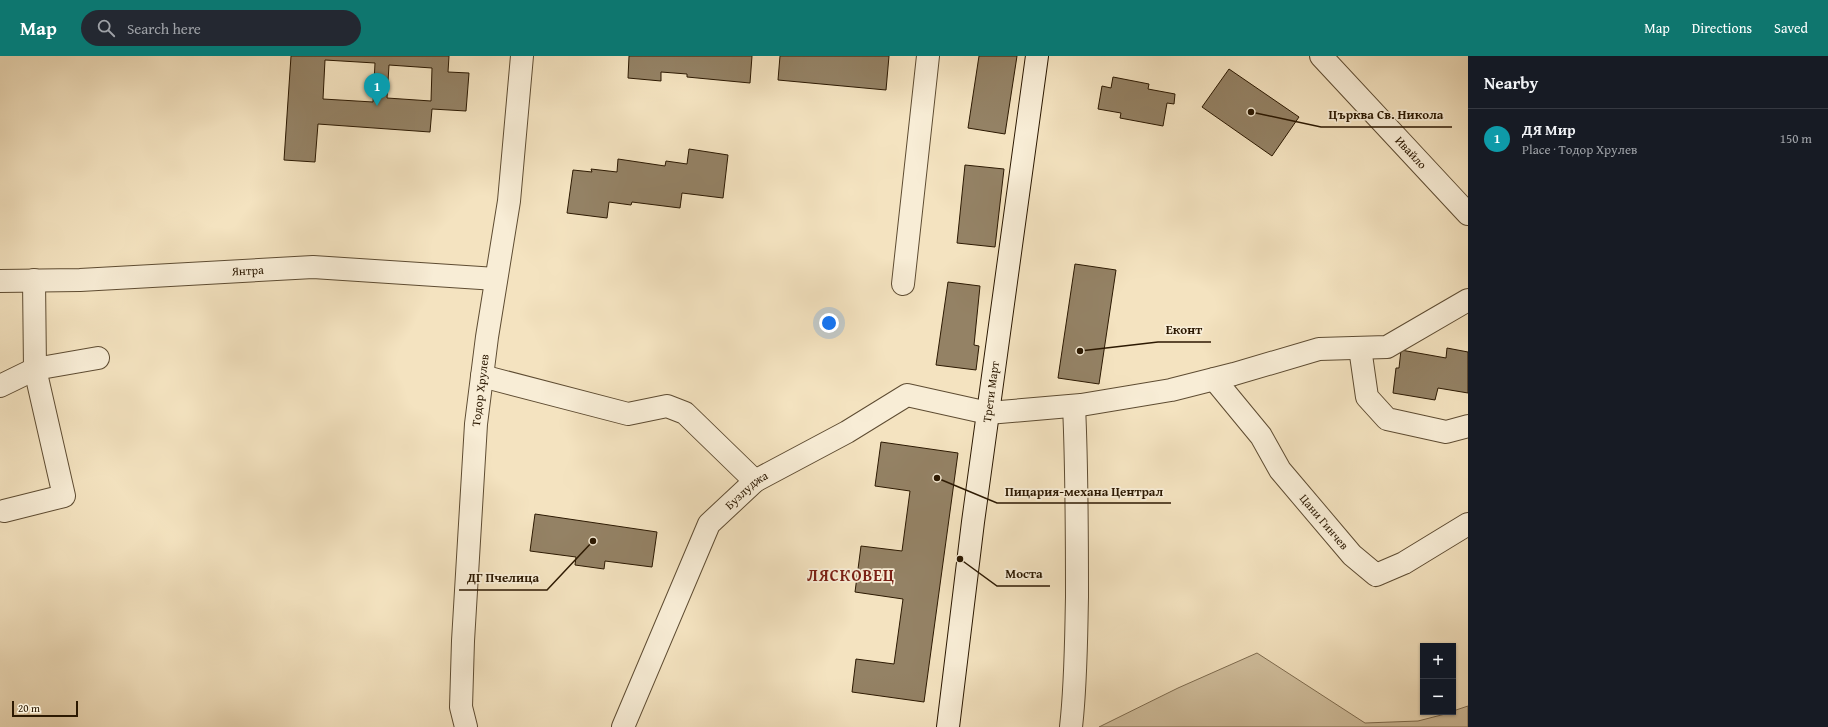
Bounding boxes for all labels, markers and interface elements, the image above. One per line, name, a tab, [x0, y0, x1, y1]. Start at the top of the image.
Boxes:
search box	[81, 10, 361, 46]
text: Map	[20, 14, 57, 42]
icon: search	[95, 17, 117, 39]
text: Search here	[127, 18, 201, 39]
text: Map	[1644, 18, 1670, 38]
text: Directions	[1692, 18, 1752, 38]
text: Saved	[1774, 18, 1808, 38]
text: Nearby	[1484, 70, 1538, 95]
pin: 1	[364, 73, 390, 106]
callout: Църква Св. Никола	[1321, 102, 1452, 127]
text: Църква Св. Никола	[1329, 105, 1444, 124]
text: ДЯ Мир	[1522, 119, 1576, 140]
text: 1	[1494, 129, 1500, 148]
text: 150 m	[1780, 129, 1812, 148]
street label: Ивайло	[1392, 132, 1431, 173]
text: Place · Тодор Хрулев	[1522, 140, 1637, 159]
street label: Янтра	[230, 261, 264, 280]
your location	[819, 313, 839, 333]
callout: Еконт	[1158, 317, 1211, 342]
text: Еконт	[1166, 320, 1202, 339]
street label: Тодор Хрулев	[467, 353, 493, 427]
street label: Трети Март	[978, 360, 1003, 423]
street label: Бузлуджа	[721, 467, 771, 513]
callout: Пицария-механа Централ	[997, 478, 1171, 503]
text: Пицария-механа Централ	[1005, 482, 1163, 501]
street label: Цани Гинчев	[1296, 490, 1353, 553]
callout: Моста	[997, 561, 1050, 586]
district label: ЛЯСКОВЕЦ	[807, 563, 895, 587]
text: Моста	[1005, 564, 1043, 583]
callout: ДГ Пчелица	[459, 565, 547, 590]
text: ДГ Пчелица	[466, 568, 539, 587]
map controls	[1420, 643, 1456, 715]
button: +	[1420, 643, 1456, 679]
button: −	[1420, 679, 1456, 715]
scale bar	[12, 699, 78, 718]
text: 20 m	[18, 700, 40, 716]

